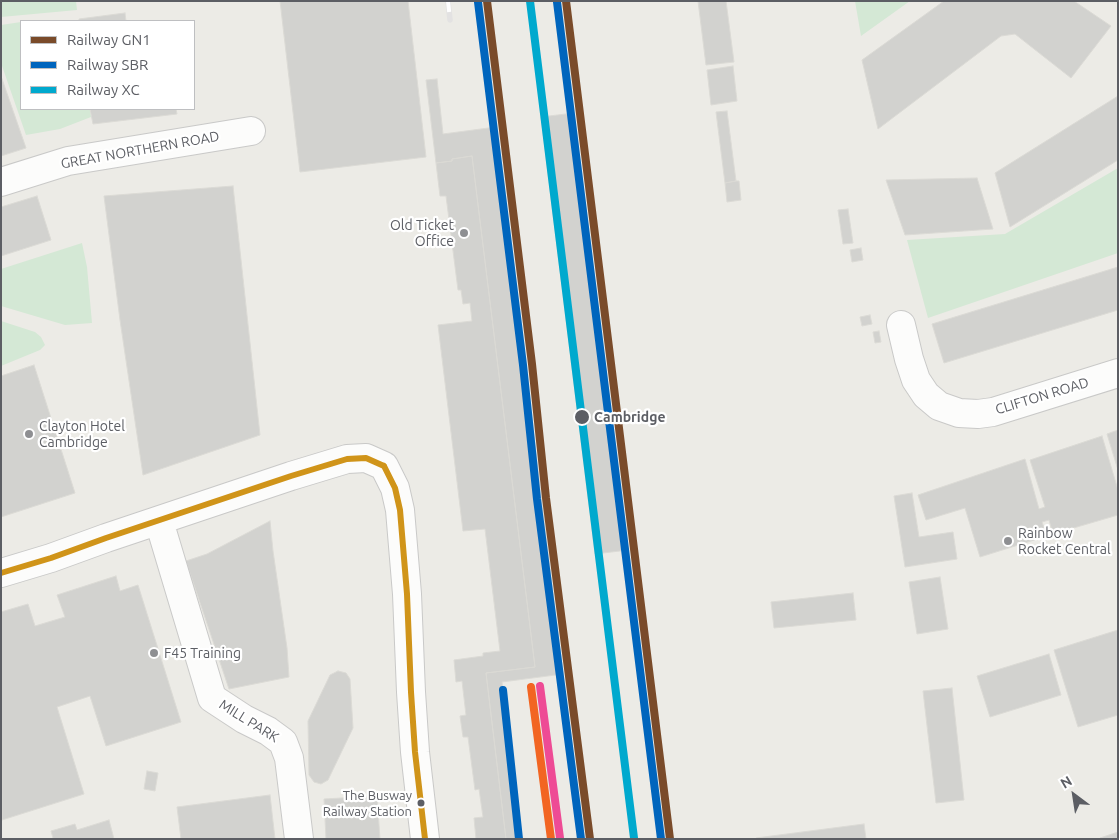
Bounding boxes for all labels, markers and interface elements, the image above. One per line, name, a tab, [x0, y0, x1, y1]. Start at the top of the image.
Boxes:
legend	[20, 20, 195, 110]
text: Railway GN1	[67, 31, 151, 48]
text: Railway SBR	[67, 56, 148, 73]
text: Railway XC	[67, 81, 140, 98]
street label: GREAT NORTHERN ROAD	[59, 128, 221, 172]
place label: Old Ticket Office	[390, 217, 454, 250]
marker: Old Ticket Office	[458, 227, 470, 239]
street label: CLIFTON ROAD	[993, 374, 1091, 418]
marker: Cambridge	[573, 408, 591, 426]
place label: Cambridge	[594, 409, 665, 425]
place label: Clayton Hotel Cambridge	[39, 418, 125, 451]
marker: Clayton Hotel Cambridge	[23, 428, 35, 440]
place label: Rainbow Rocket Central	[1018, 525, 1111, 558]
marker: Rainbow Rocket Central	[1002, 535, 1014, 547]
place label: F45 Training	[164, 645, 241, 661]
marker: F45 Training	[148, 647, 160, 659]
street label: MILL PARK	[216, 696, 282, 746]
north arrow	[1049, 770, 1099, 820]
text: N	[1058, 773, 1075, 792]
place label: The Busway Railway Station	[323, 788, 412, 819]
marker: The Busway Railway Station	[416, 798, 426, 808]

